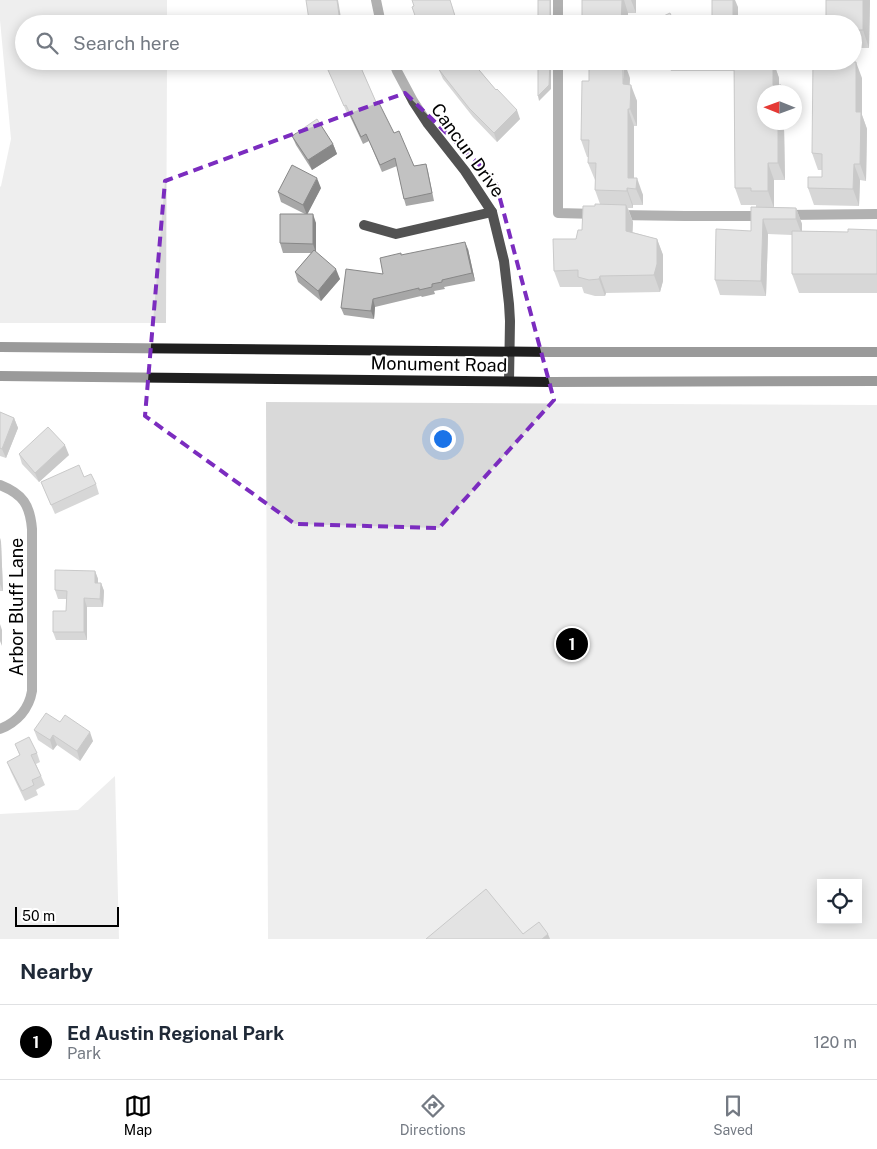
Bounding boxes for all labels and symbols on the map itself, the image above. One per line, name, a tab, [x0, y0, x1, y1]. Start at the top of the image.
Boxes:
north arrow	[757, 85, 802, 130]
street label: Cancun Drive	[427, 99, 509, 201]
street label: Monument Road	[370, 352, 508, 376]
your location	[430, 426, 456, 452]
street label: Arbor Bluff Lane	[6, 538, 27, 676]
pin: 1	[556, 625, 588, 663]
scale bar	[15, 904, 119, 927]

